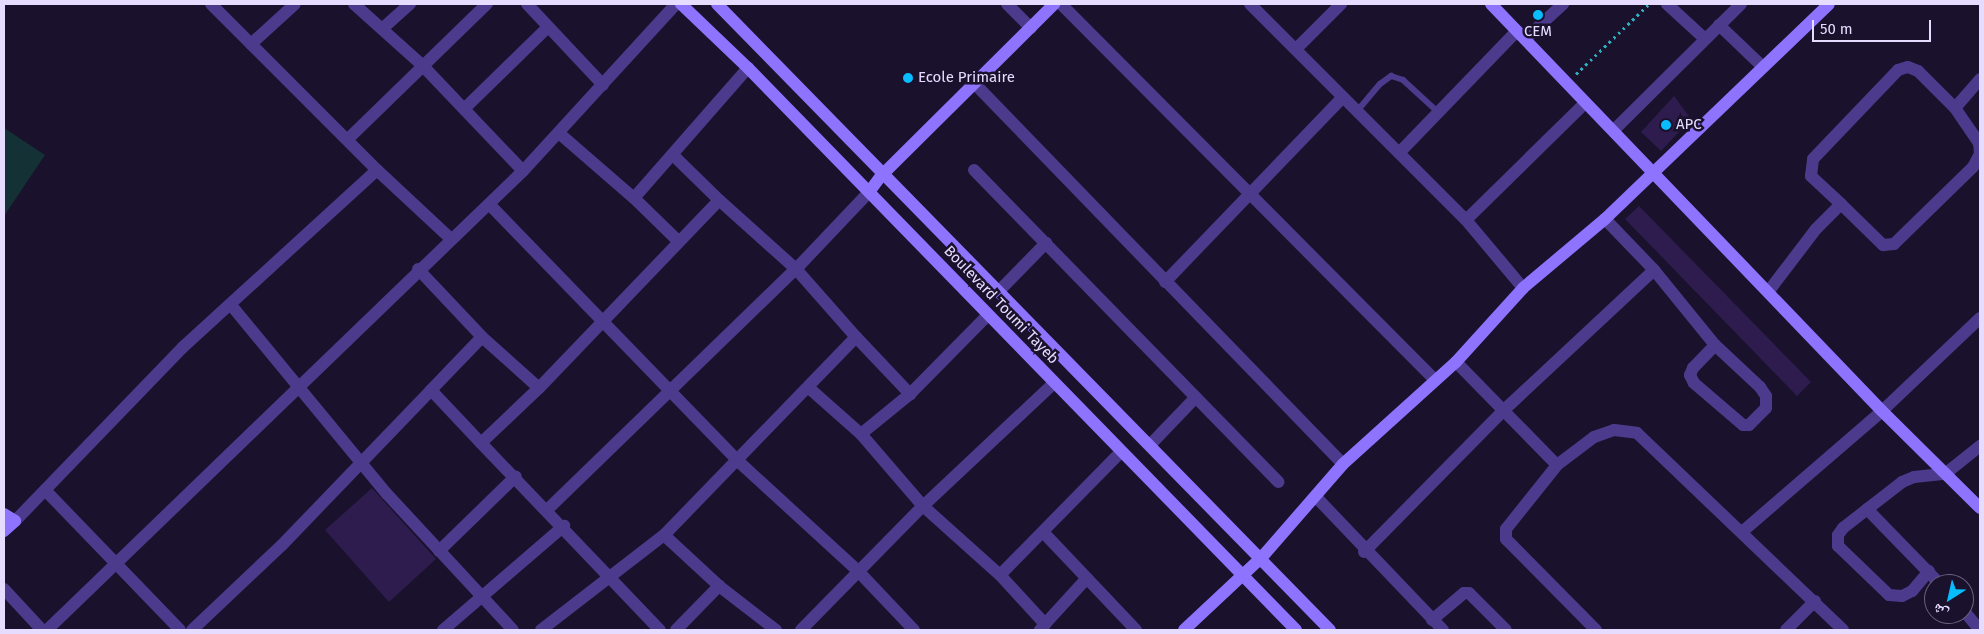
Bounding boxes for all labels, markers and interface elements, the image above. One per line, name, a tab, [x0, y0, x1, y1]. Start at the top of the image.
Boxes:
marker: CEM	[1532, 9, 1544, 21]
scale bar	[1814, 10, 1933, 42]
text: 50 m	[1820, 20, 1853, 38]
place label: CEM	[1524, 23, 1552, 41]
place label: Ecole Primaire	[918, 69, 1015, 87]
marker: Ecole Primaire	[902, 72, 914, 84]
place label: APC	[1676, 116, 1702, 134]
marker: APC	[1660, 119, 1672, 131]
street label: Boulevard Toumi Tayeb	[940, 242, 1062, 368]
north arrow	[1924, 574, 1974, 624]
text: ش	[1930, 600, 1952, 622]

